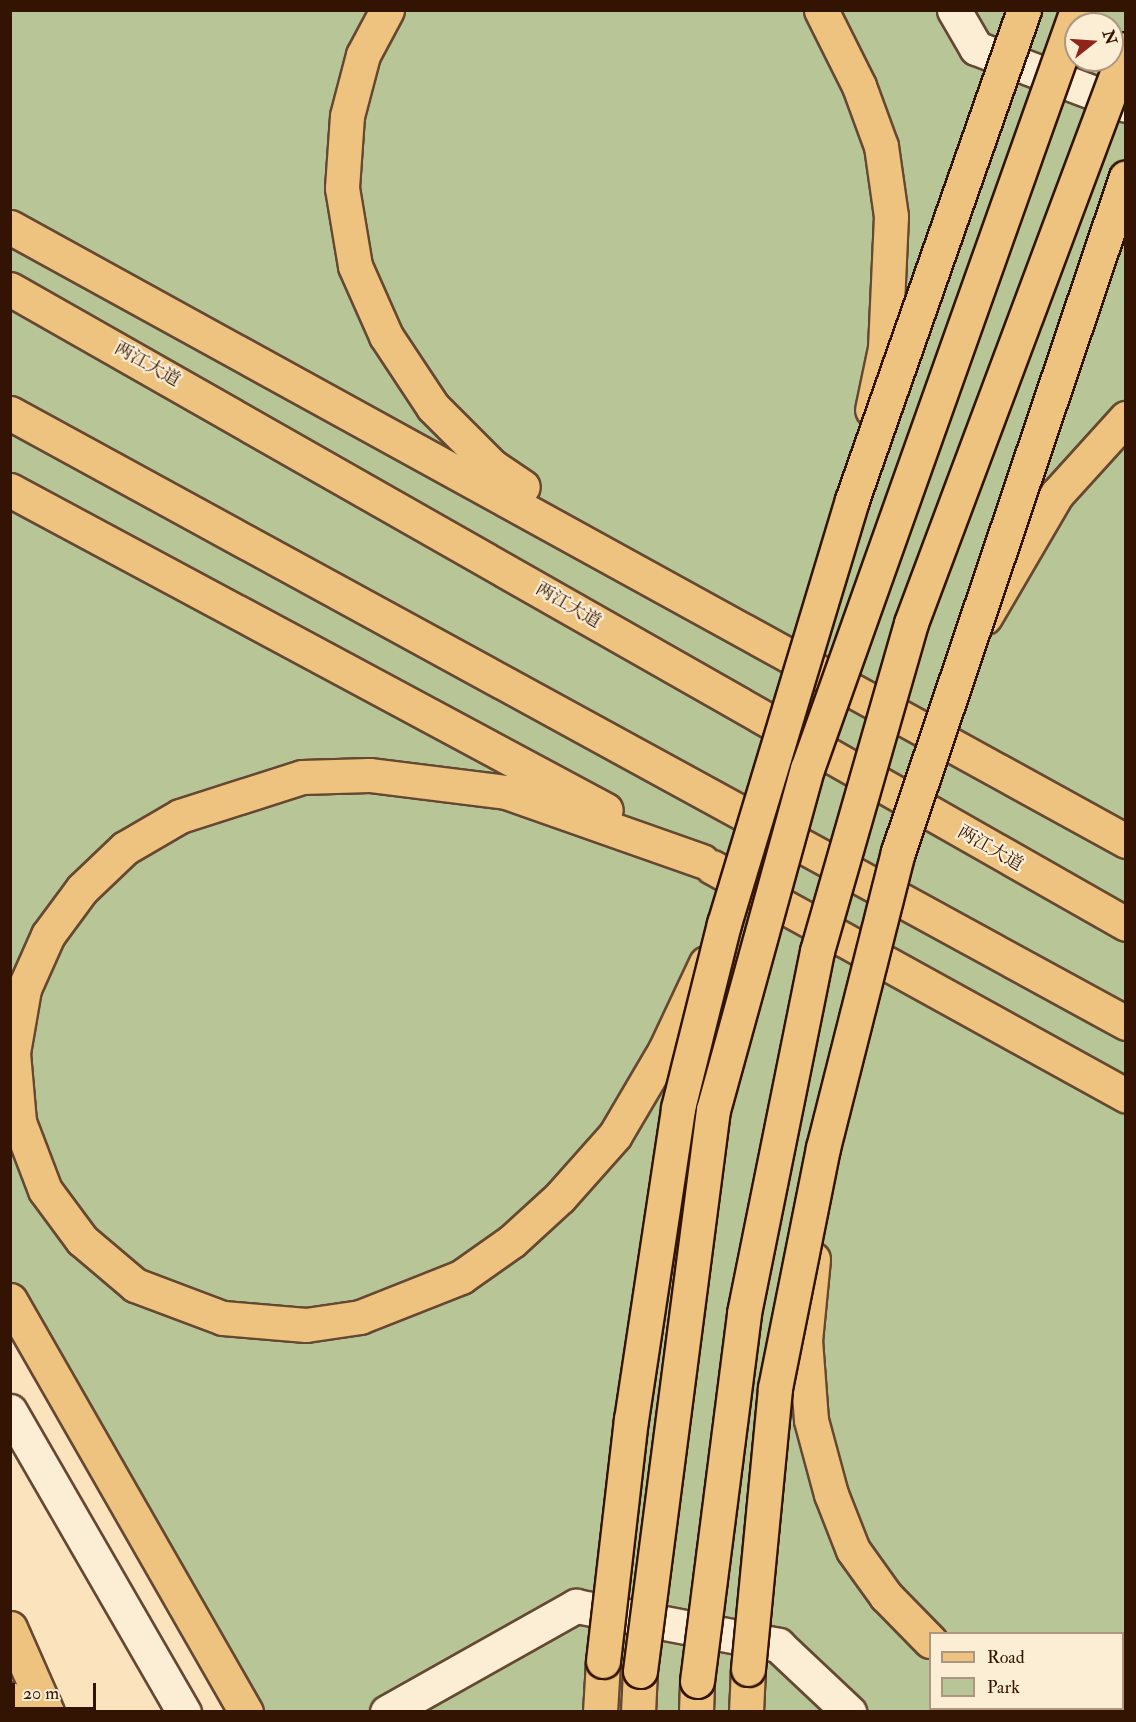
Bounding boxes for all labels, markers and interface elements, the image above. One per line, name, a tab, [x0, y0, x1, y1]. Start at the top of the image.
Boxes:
north arrow	[1064, 12, 1124, 72]
text: N	[1098, 28, 1121, 47]
street label: 两江大道	[110, 338, 184, 392]
street label: 两江大道	[531, 579, 605, 633]
street label: 两江大道	[953, 822, 1027, 876]
legend	[929, 1632, 1124, 1710]
text: Road	[987, 1646, 1025, 1669]
scale bar	[15, 1671, 99, 1709]
text: Park	[987, 1676, 1020, 1699]
text: 20 m	[23, 1682, 59, 1705]

